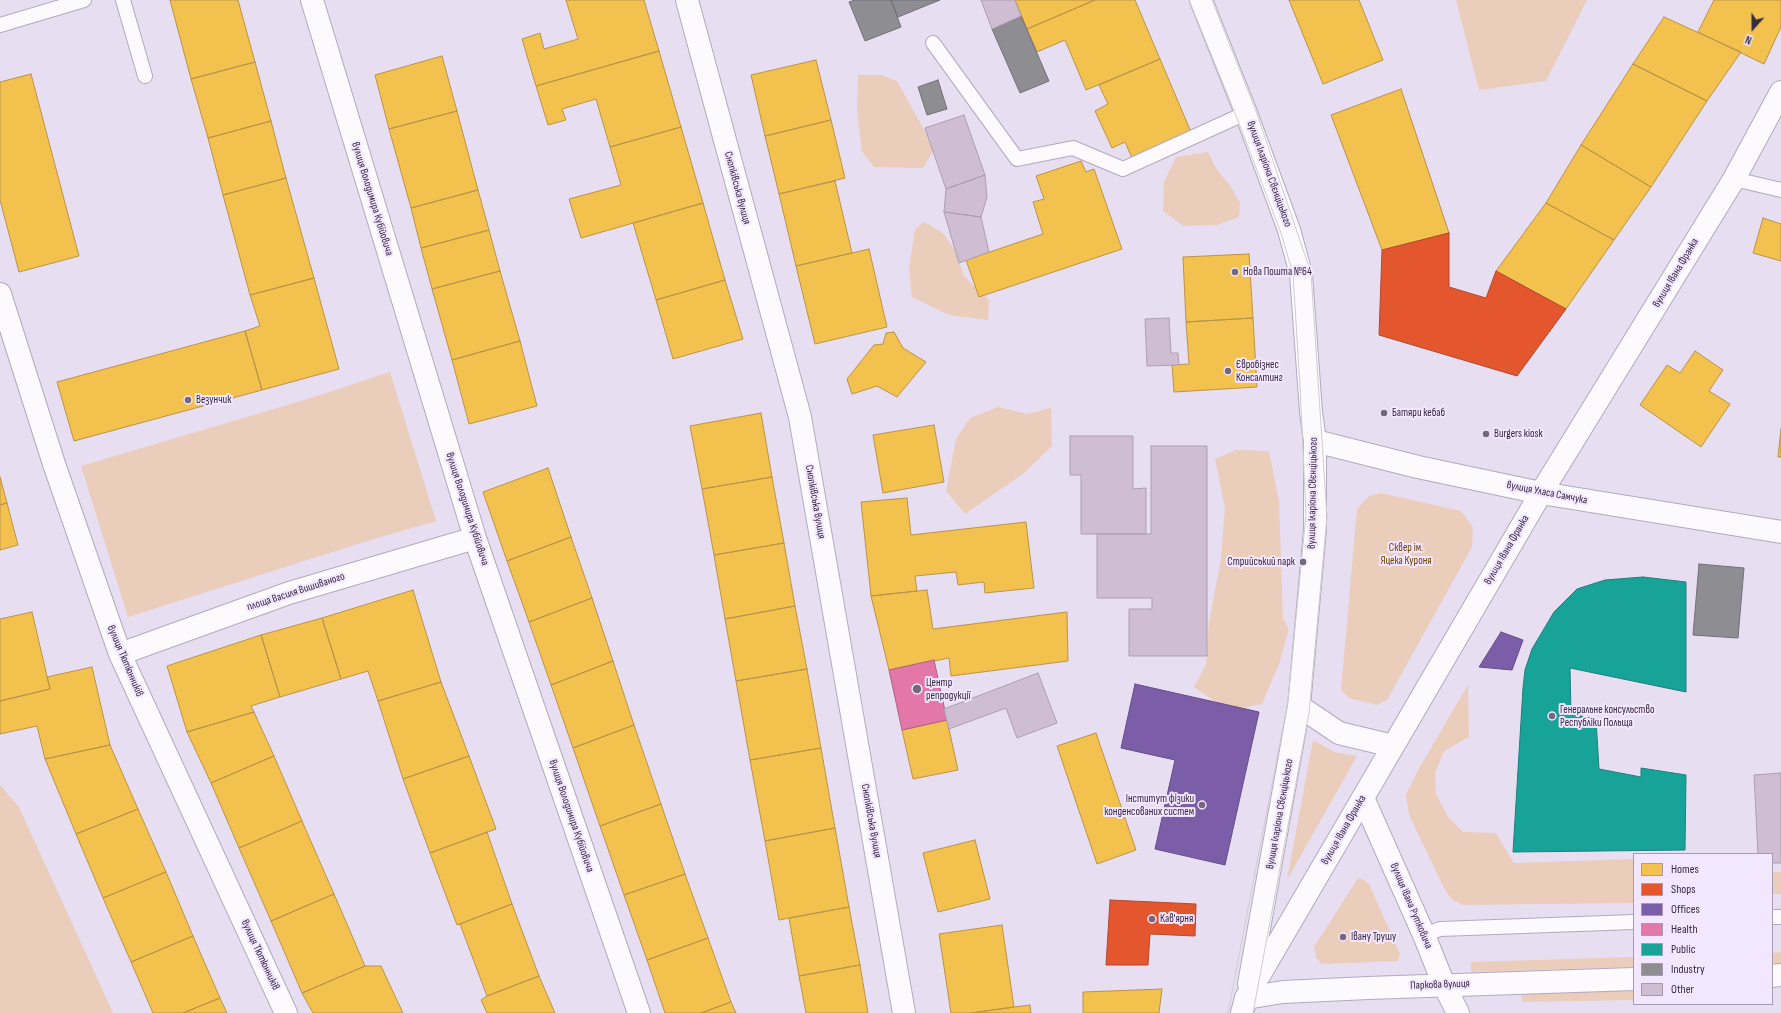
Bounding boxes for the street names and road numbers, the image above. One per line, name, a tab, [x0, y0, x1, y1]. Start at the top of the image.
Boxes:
street label: вулиця Іларіона Свєнціцького	[1244, 119, 1294, 229]
street label: вулиця Володимира Кубійовича	[348, 141, 396, 257]
street label: Снопківська вулиця	[721, 150, 753, 226]
street label: вулиця Івана Франка	[1650, 236, 1702, 310]
street label: вулиця Іларіона Свєнціцького	[1305, 437, 1321, 549]
street label: вулиця Володимира Кубійовича	[442, 451, 492, 567]
street label: Снопківська вулиця	[802, 464, 828, 540]
street label: вулиця Уласа Самчука	[1505, 479, 1589, 507]
street label: вулиця Івана Франка	[1482, 513, 1532, 587]
street label: площа Василя Вишиваного	[245, 570, 347, 614]
street label: вулиця Тютюнників	[104, 623, 146, 699]
street label: вулиця Володимира Кубійовича	[546, 758, 596, 874]
street label: вулиця Іларіона Свєнціцького	[1264, 758, 1296, 870]
street label: Снопківська вулиця	[858, 783, 884, 859]
street label: вулиця Івана Франка	[1319, 793, 1369, 867]
street label: вулиця Івана Рутковича	[1387, 861, 1435, 951]
street label: вулиця Тютюнників	[238, 918, 282, 992]
street label: Паркова вулиця	[1410, 977, 1470, 993]

